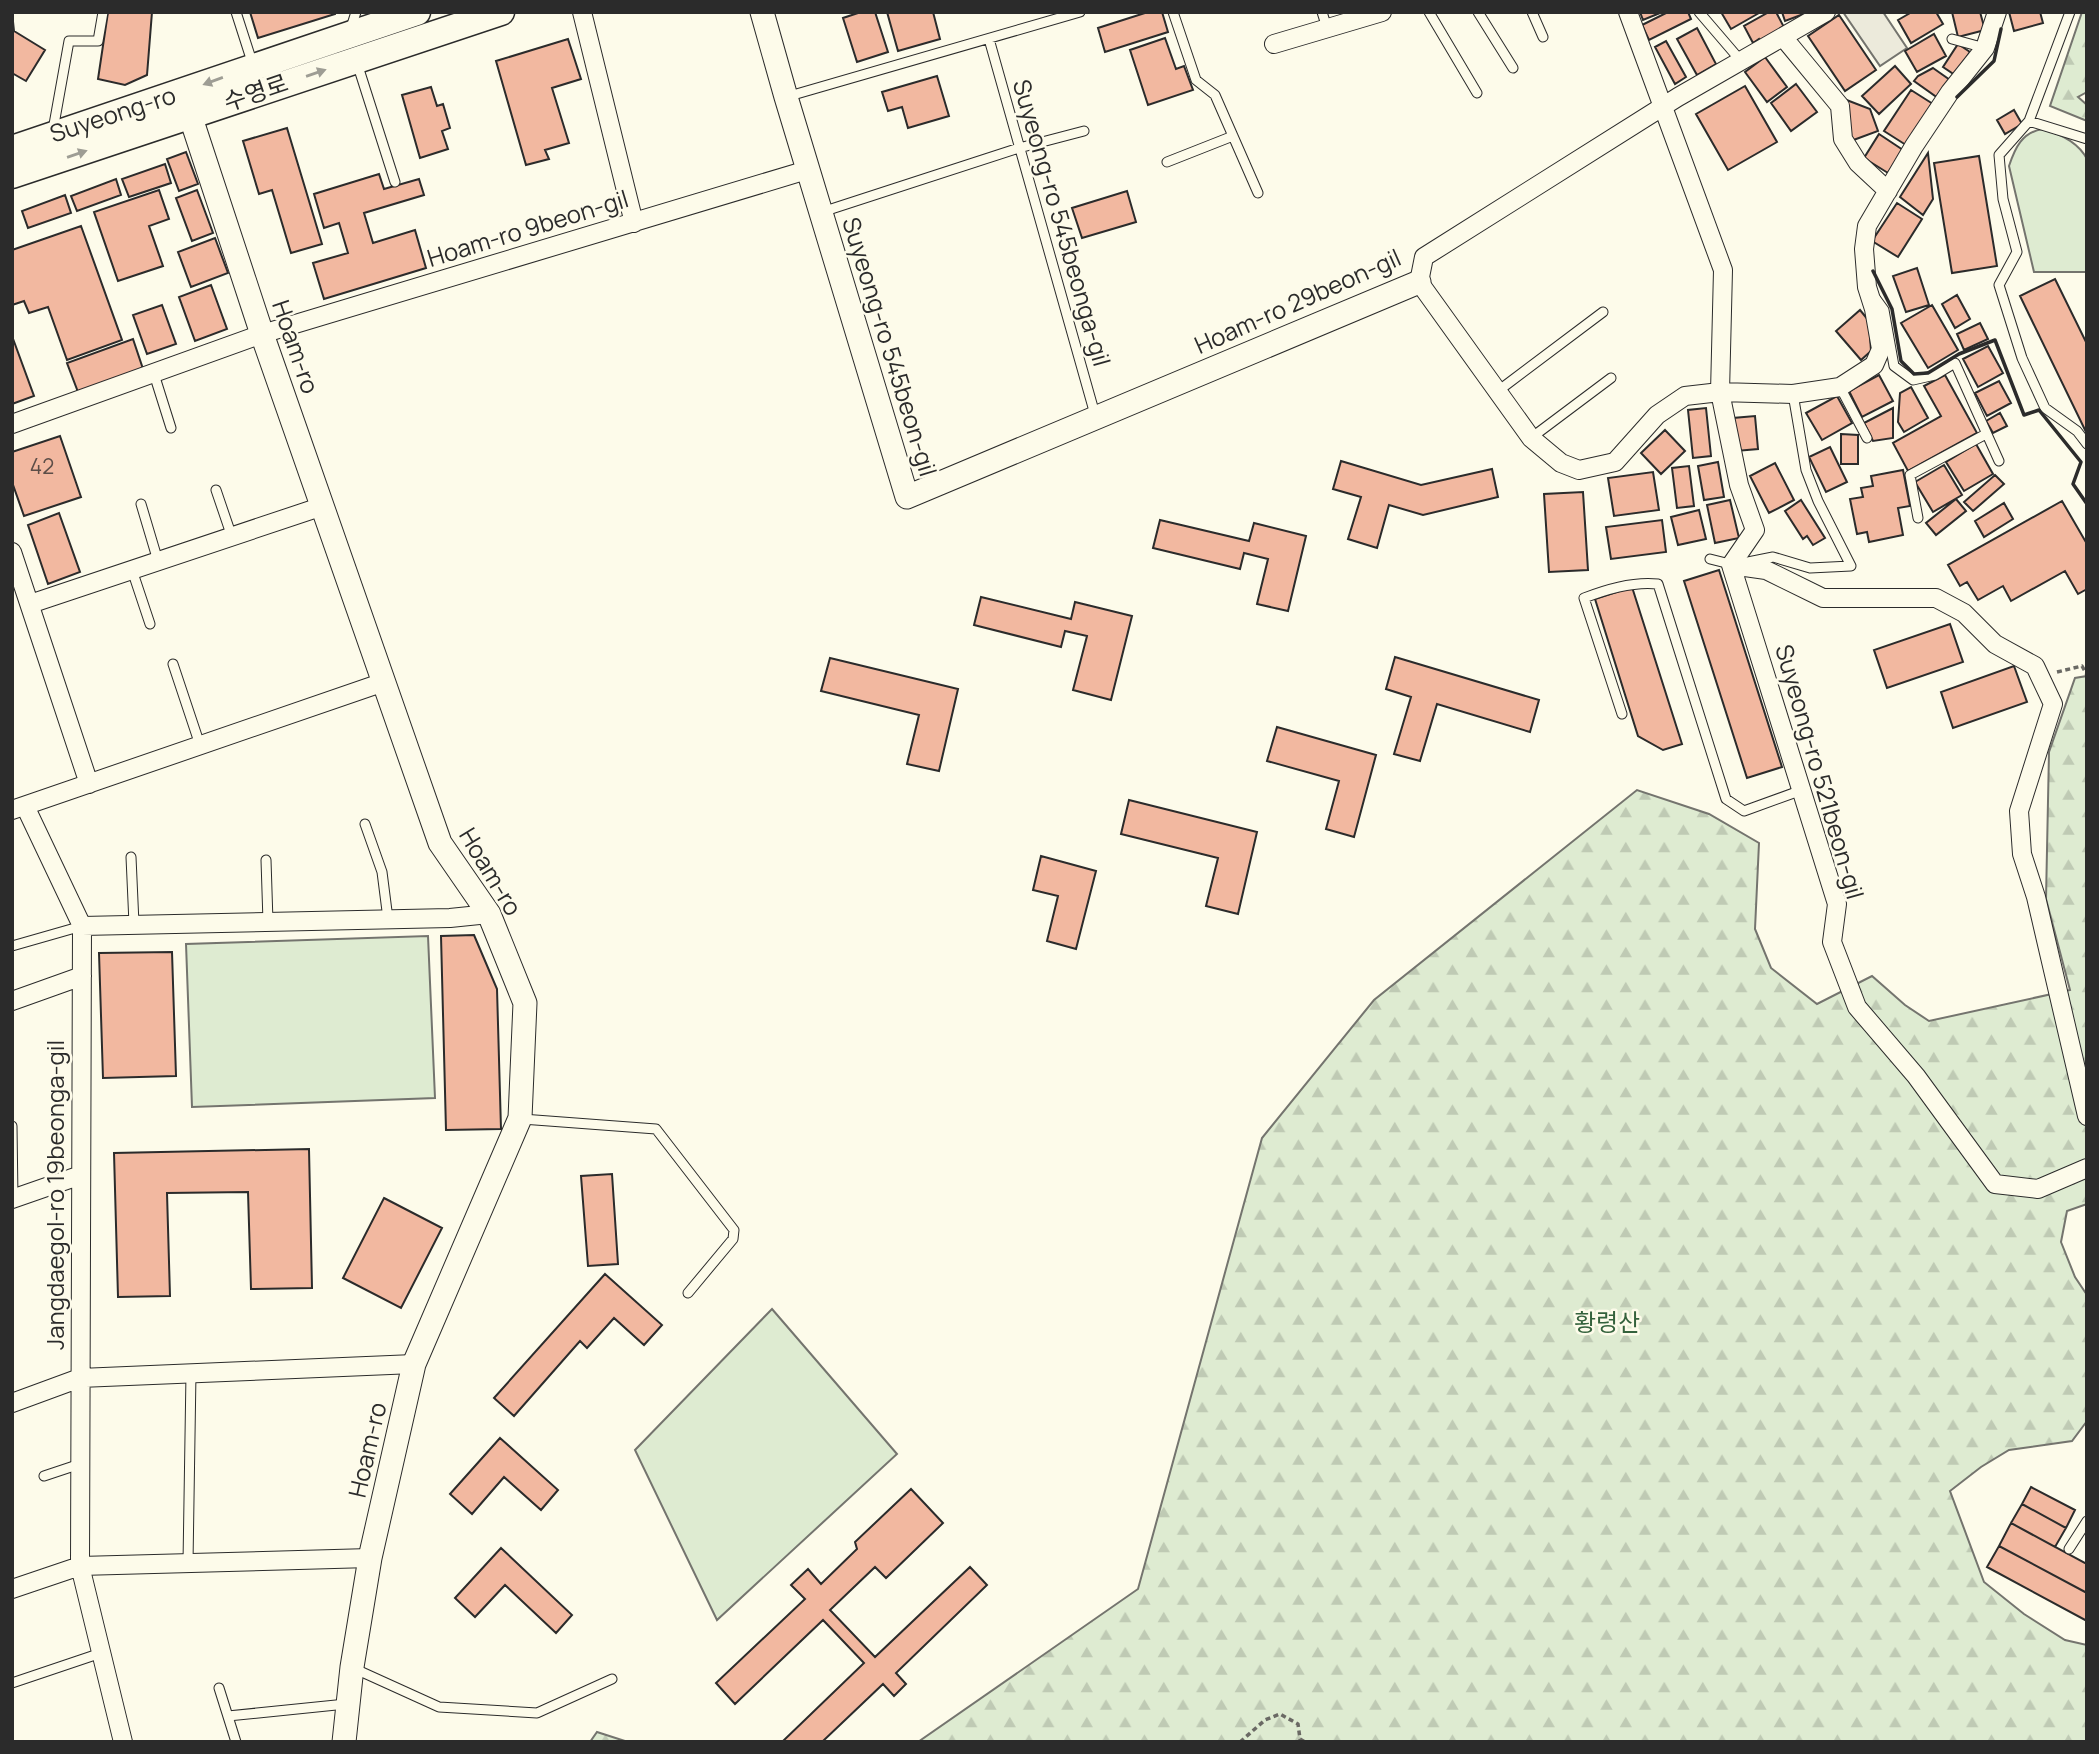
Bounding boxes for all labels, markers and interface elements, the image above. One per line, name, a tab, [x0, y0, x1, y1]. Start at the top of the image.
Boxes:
street label: 수영로	[219, 65, 292, 118]
one-way arrow	[305, 67, 326, 78]
one-way arrow	[202, 75, 223, 86]
street label: Suyeong-ro 545beonga-gil	[1006, 75, 1119, 370]
street label: Suyeong-ro	[45, 78, 180, 149]
one-way arrow	[67, 148, 88, 158]
street label: Hoam-ro 9beon-gil	[423, 181, 632, 274]
street label: Suyeong-ro 545beon-gil	[835, 213, 946, 480]
street label: Hoam-ro 29beon-gil	[1189, 240, 1406, 361]
street label: Hoam-ro	[265, 295, 328, 398]
house number: 42	[30, 452, 54, 480]
street label: Suyeong-ro 521beon-gil	[1768, 640, 1873, 903]
street label: Hoam-ro	[452, 821, 530, 921]
street label: Jangdaegol-ro 19beonga-gil	[38, 1040, 71, 1350]
park label: 황령산	[1574, 1305, 1640, 1338]
street label: Hoam-ro	[340, 1399, 394, 1501]

